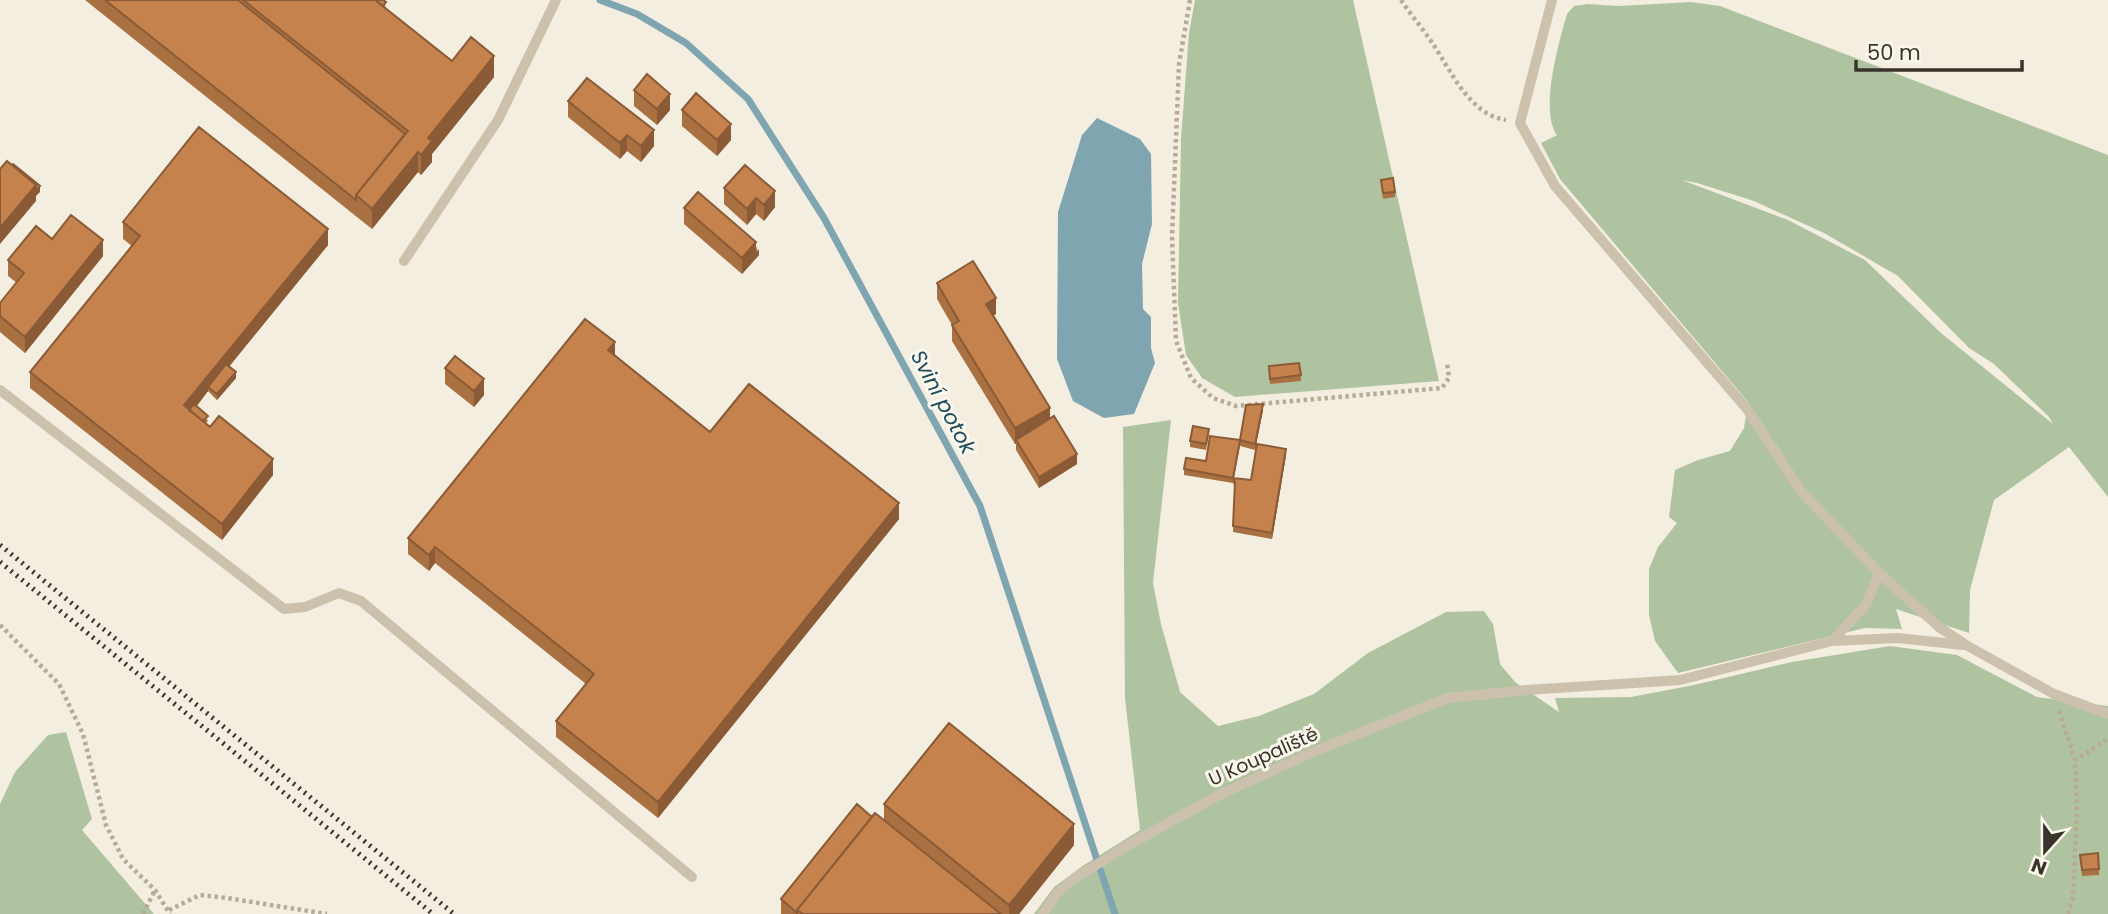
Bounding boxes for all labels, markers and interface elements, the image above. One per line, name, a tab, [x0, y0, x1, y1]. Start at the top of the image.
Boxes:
scale bar	[1856, 28, 2022, 72]
text: 50 m	[1867, 38, 1921, 67]
water label: Sviní potok	[904, 345, 983, 460]
street label: U Koupaliště	[1204, 720, 1322, 793]
north arrow	[2010, 816, 2080, 886]
text: N	[2028, 851, 2051, 882]

